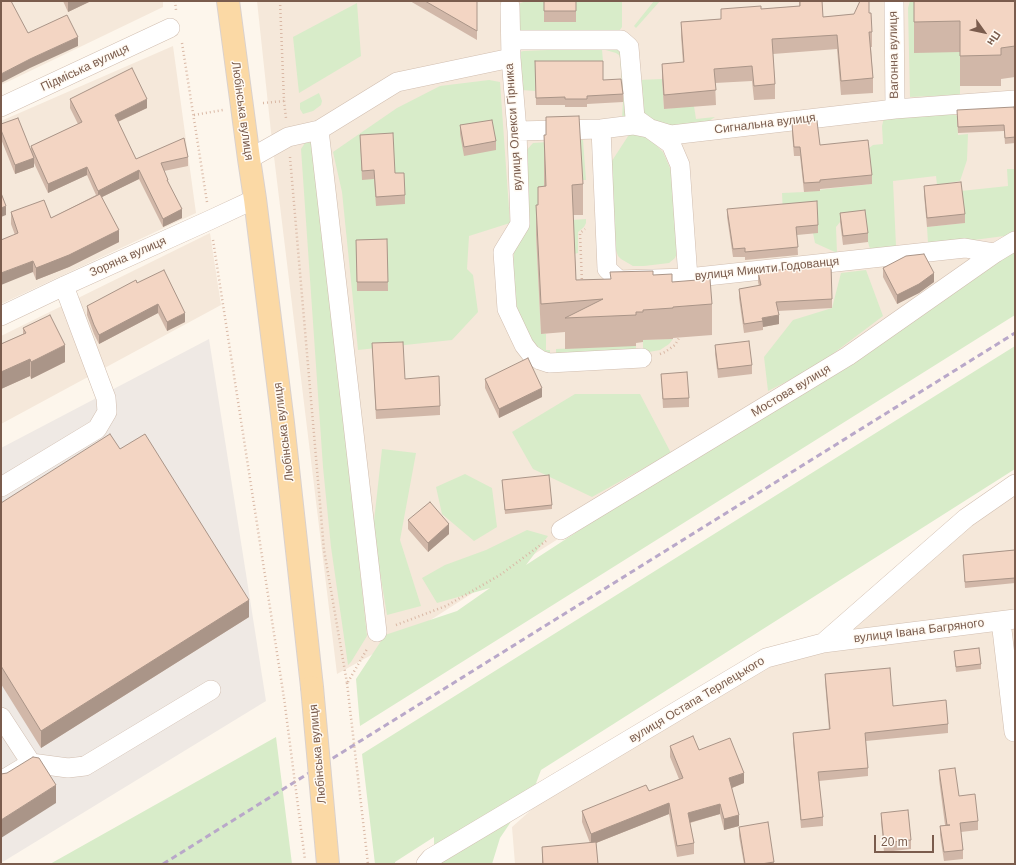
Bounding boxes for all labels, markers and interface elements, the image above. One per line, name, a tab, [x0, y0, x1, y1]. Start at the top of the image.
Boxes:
street label: Вагонна вулиця	[886, 11, 902, 99]
north arrow	[964, 12, 1004, 52]
text: Пн	[985, 29, 1003, 48]
street label: Підміська вулиця	[38, 41, 132, 95]
street label: Любінська вулиця	[228, 61, 256, 161]
street label: вулиця Олекси Гірника	[502, 63, 526, 191]
street label: Сигнальна вулиця	[714, 111, 816, 137]
street label: Зоряна вулиця	[87, 234, 169, 280]
street label: вулиця Микити Годованця	[694, 254, 840, 284]
street label: Мостова вулиця	[749, 362, 833, 420]
street label: Любінська вулиця	[271, 382, 297, 482]
street label: вулиця Івана Багряного	[853, 616, 985, 646]
street label: вулиця Остапа Терлецького	[627, 654, 767, 746]
street label: Любінська вулиця	[306, 704, 330, 804]
scale bar	[876, 827, 936, 853]
text: 20 m	[881, 835, 908, 849]

